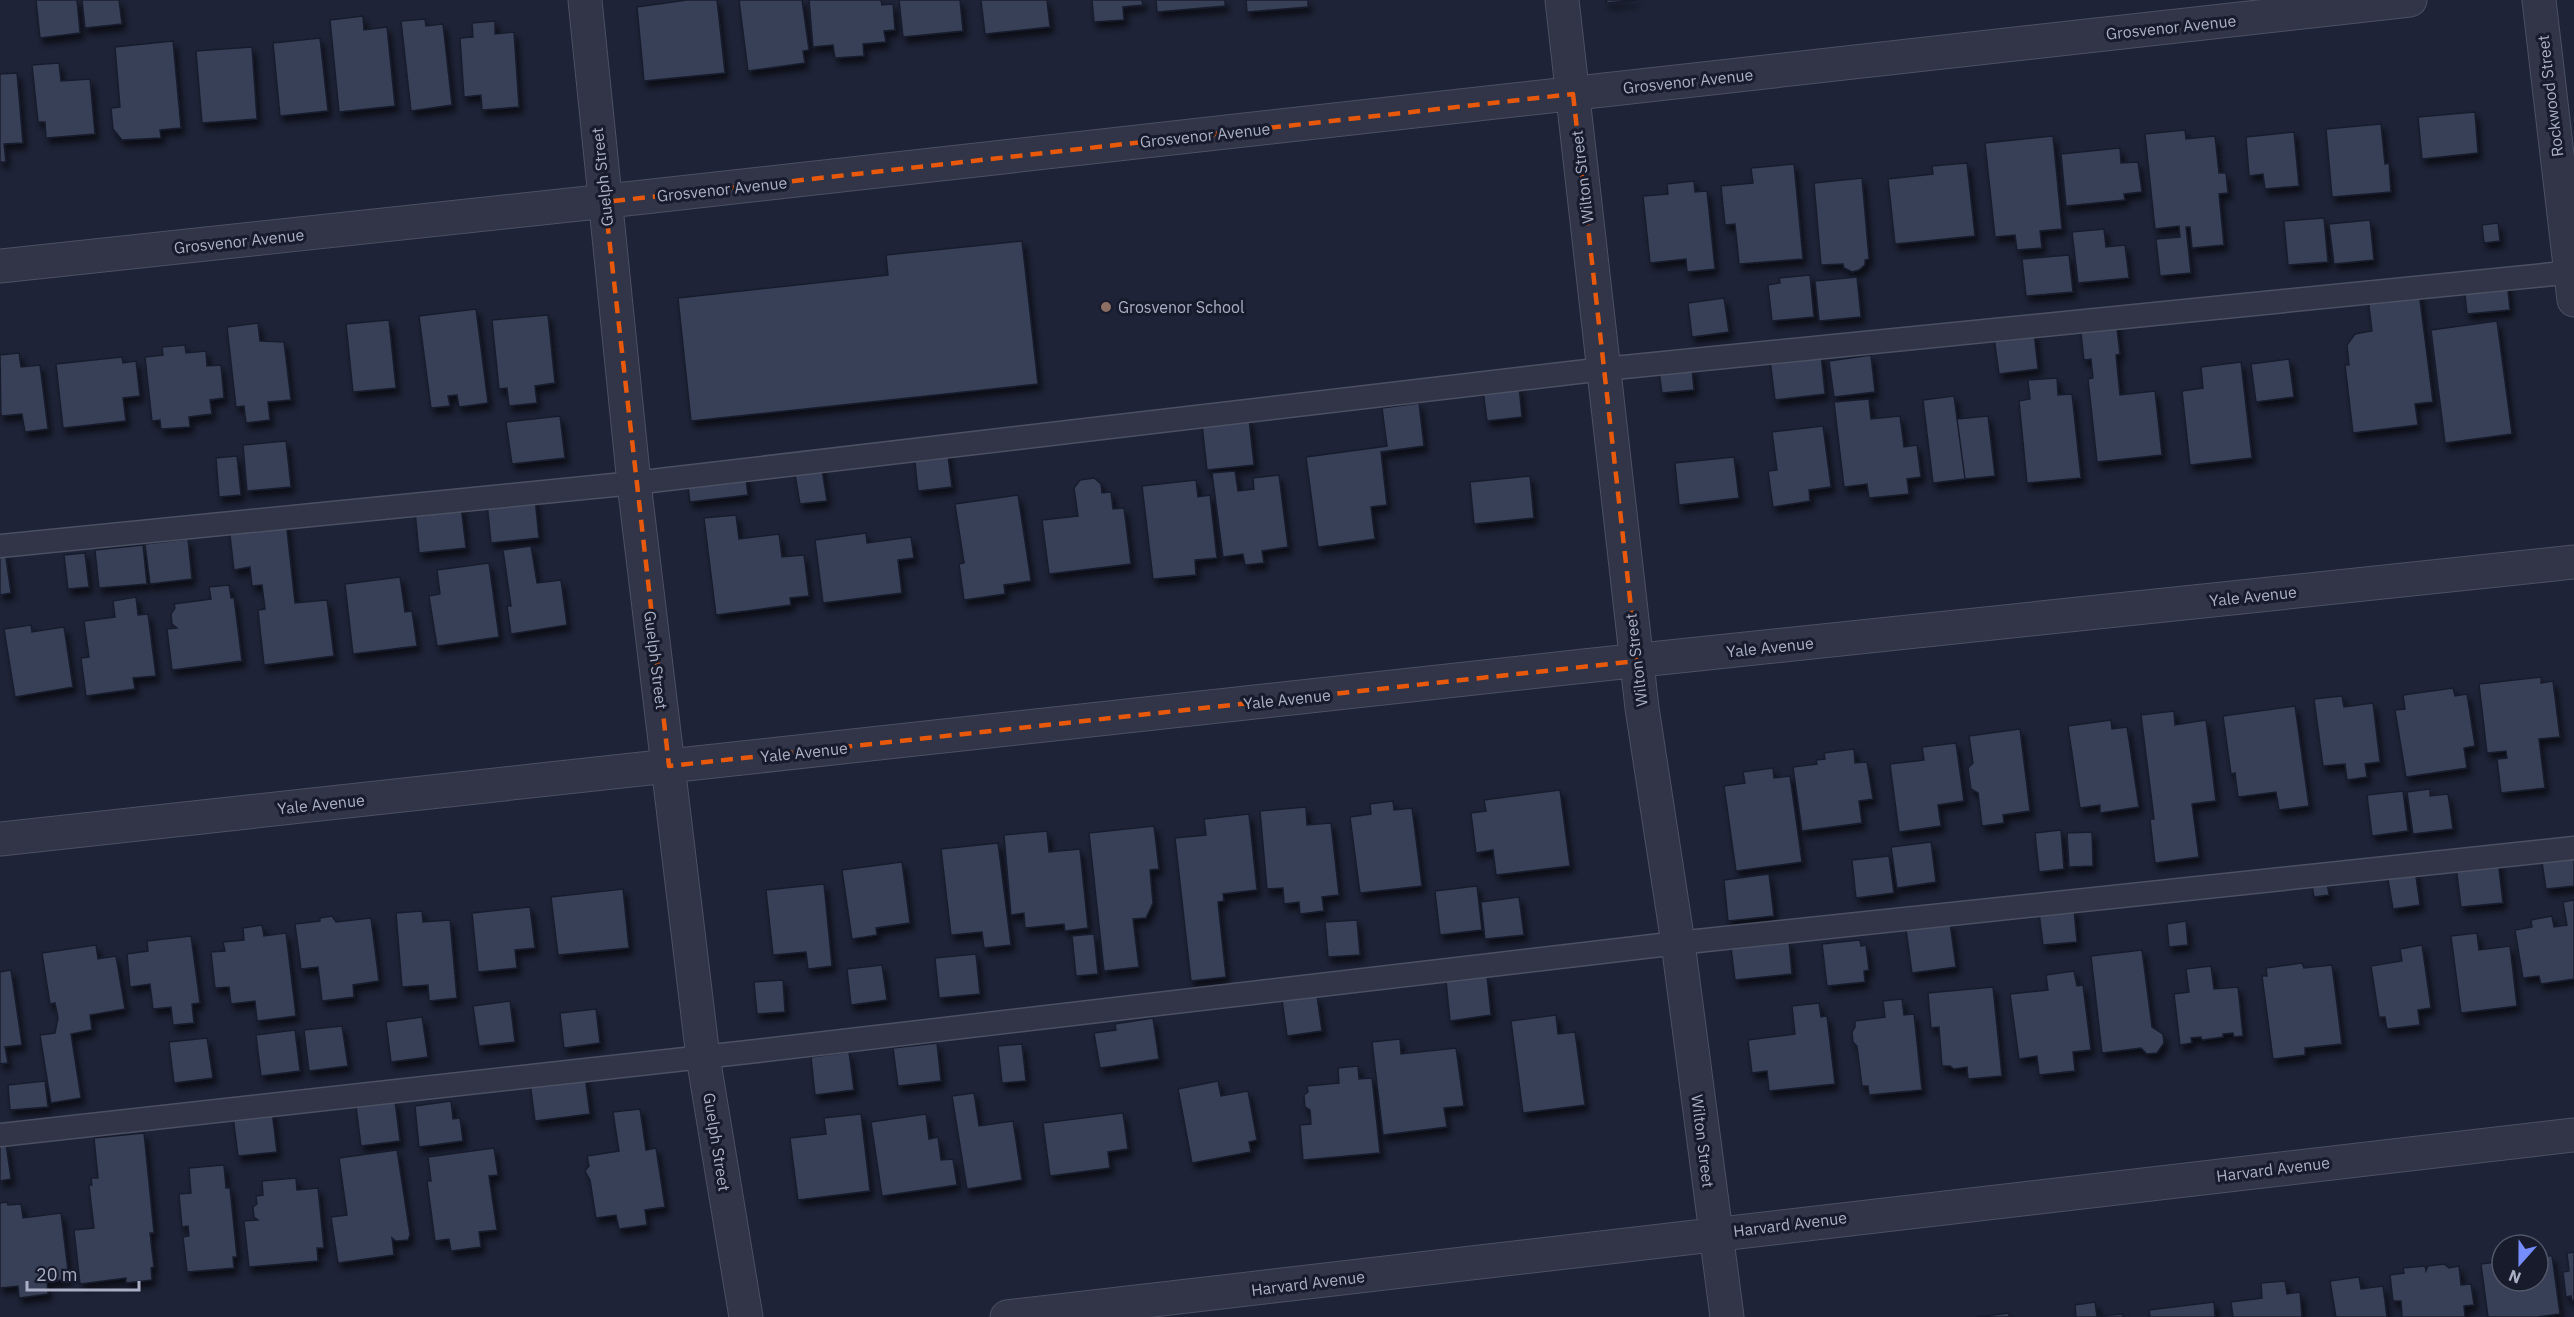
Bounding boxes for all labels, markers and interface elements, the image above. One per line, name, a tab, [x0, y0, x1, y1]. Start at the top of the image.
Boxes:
street label: Grosvenor Avenue	[2105, 10, 2237, 44]
street label: Rockwood Street	[2533, 34, 2567, 158]
street label: Grosvenor Avenue	[1622, 64, 1754, 98]
street label: Grosvenor Avenue	[1139, 118, 1271, 152]
street label: Guelph Street	[587, 127, 617, 227]
street label: Wilton Street	[1566, 129, 1598, 225]
street label: Grosvenor Avenue	[656, 172, 788, 206]
street label: Grosvenor Avenue	[173, 224, 305, 258]
place label: Grosvenor School	[1118, 297, 1244, 317]
marker: Grosvenor School	[1099, 300, 1113, 314]
street label: Yale Avenue	[2208, 581, 2298, 611]
street label: Guelph Street	[640, 609, 672, 711]
street label: Wilton Street	[1620, 612, 1652, 708]
street label: Yale Avenue	[1725, 632, 1815, 662]
street label: Yale Avenue	[1242, 684, 1332, 714]
street label: Yale Avenue	[759, 737, 849, 767]
street label: Yale Avenue	[276, 789, 366, 819]
street label: Guelph Street	[699, 1091, 735, 1193]
street label: Wilton Street	[1687, 1093, 1719, 1189]
street label: Harvard Avenue	[2215, 1152, 2331, 1186]
street label: Harvard Avenue	[1732, 1207, 1848, 1241]
north arrow	[2490, 1233, 2550, 1293]
scale bar	[27, 1254, 140, 1292]
text: 20 m	[36, 1263, 78, 1286]
street label: Harvard Avenue	[1250, 1266, 1366, 1300]
text: N	[2506, 1266, 2524, 1288]

